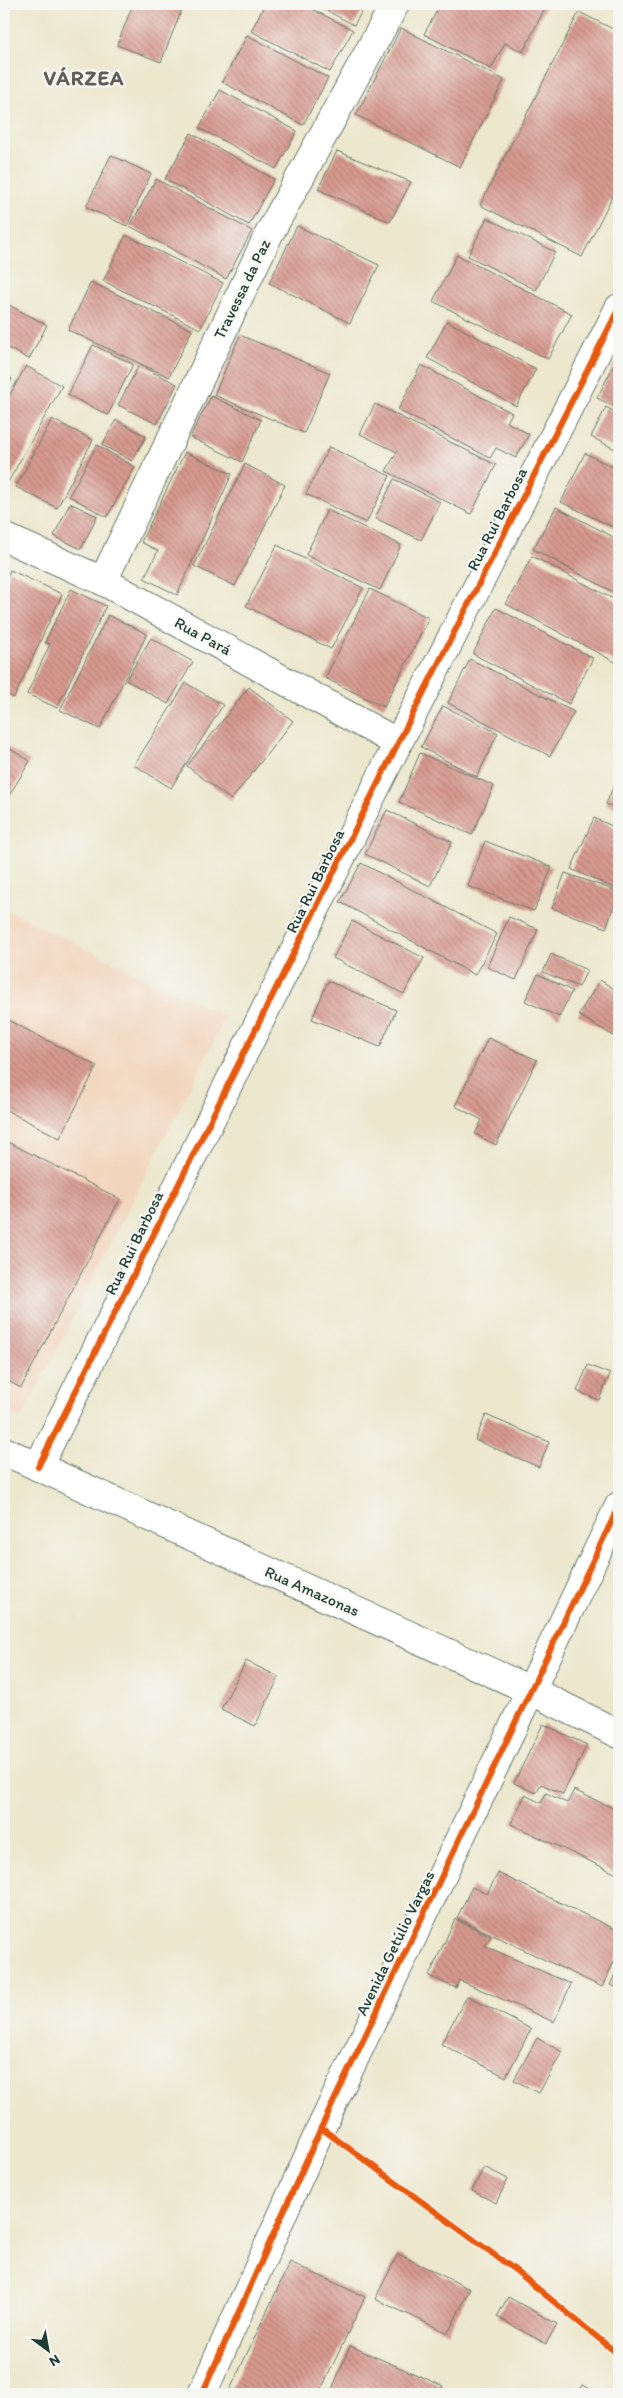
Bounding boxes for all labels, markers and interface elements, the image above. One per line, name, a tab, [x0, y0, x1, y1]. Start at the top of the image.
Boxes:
district label: VÁRZEA	[44, 65, 124, 90]
street label: Travessa da Paz	[210, 235, 275, 342]
street label: Rua Rui Barbosa	[463, 464, 531, 574]
street label: Rua Pará	[171, 613, 235, 660]
street label: Rua Rui Barbosa	[282, 825, 349, 936]
street label: Rua Rui Barbosa	[101, 1187, 168, 1298]
street label: Rua Amazonas	[262, 1562, 362, 1620]
street label: Avenida Getúlio Vargas	[352, 1867, 438, 2019]
north arrow	[22, 2326, 72, 2376]
text: N	[46, 2351, 63, 2370]

